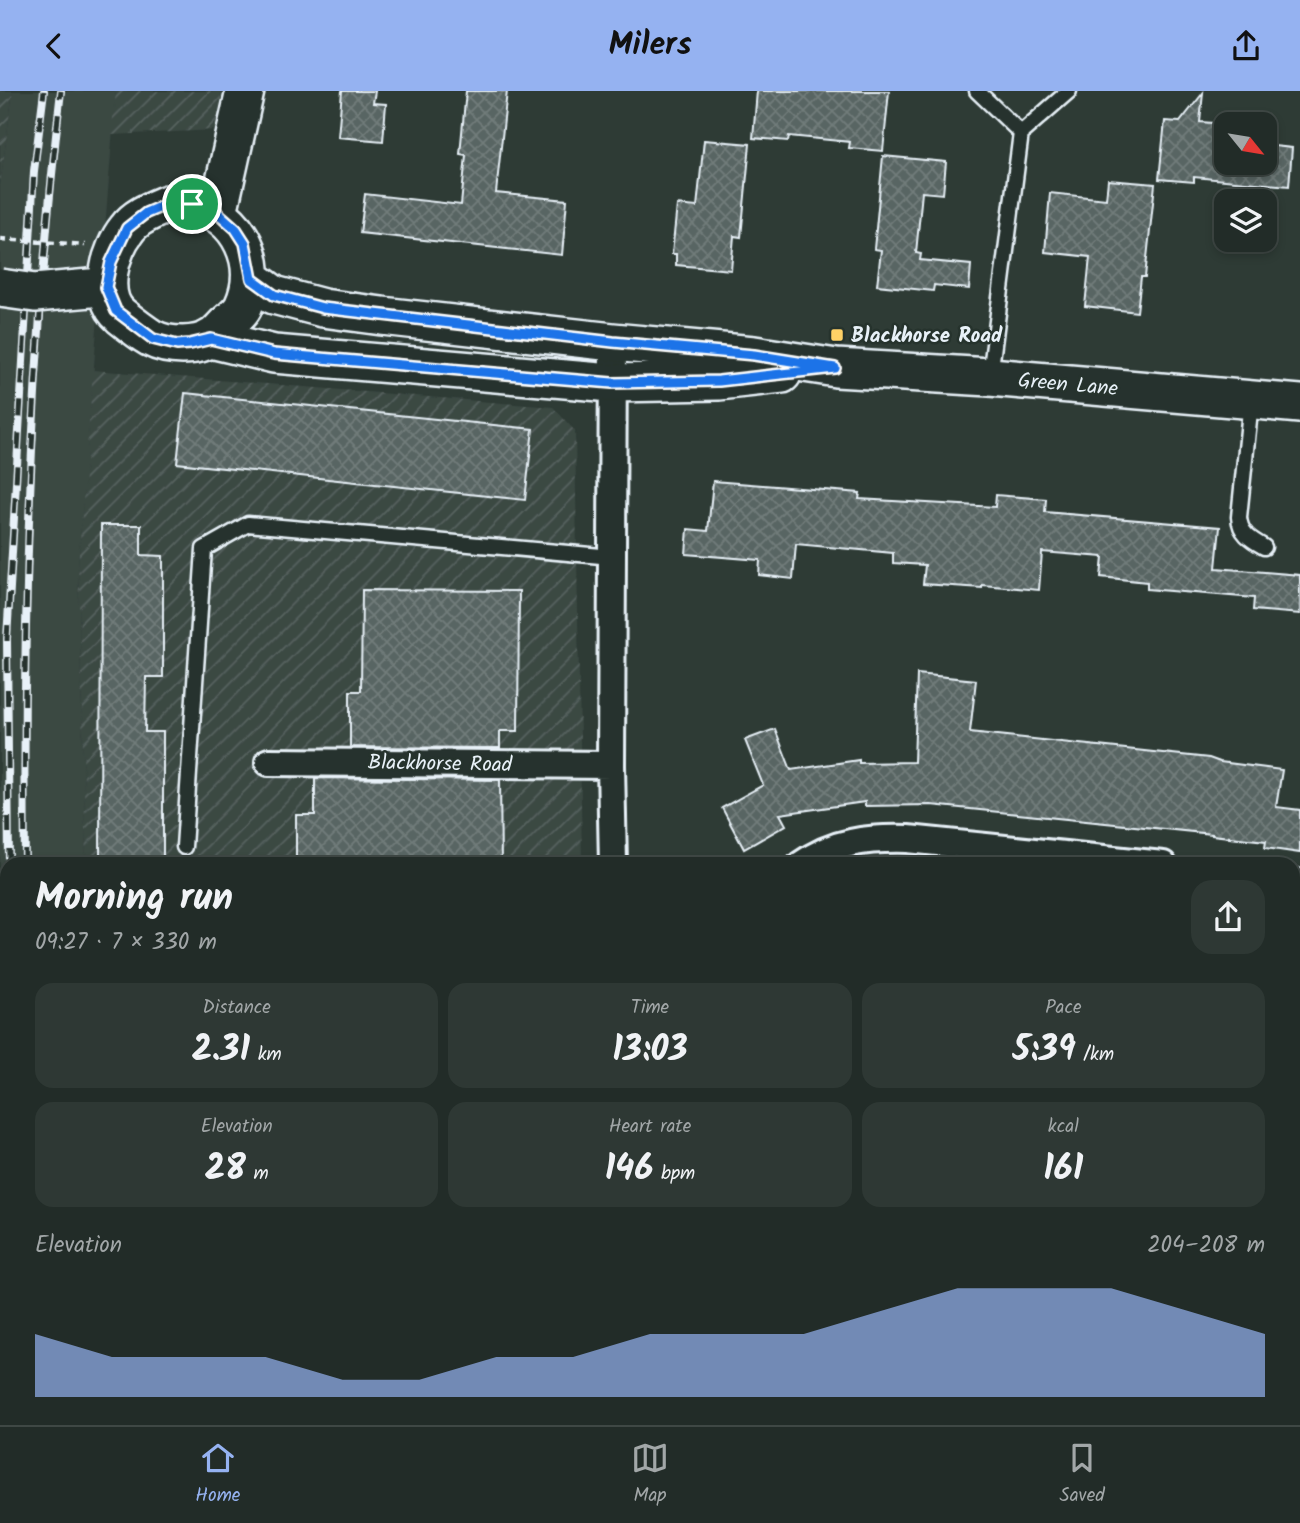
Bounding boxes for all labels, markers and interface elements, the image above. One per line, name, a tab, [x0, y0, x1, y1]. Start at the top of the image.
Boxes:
text: Milers	[608, 20, 692, 71]
icon: back	[35, 27, 73, 65]
icon: share	[1227, 27, 1265, 65]
north arrow	[1214, 112, 1278, 175]
map controls	[1214, 112, 1277, 252]
pin	[162, 174, 222, 234]
icon: arrive	[173, 185, 211, 223]
button: layers	[1214, 189, 1277, 252]
place label: Blackhorse Road	[851, 320, 1003, 353]
marker: Blackhorse Road	[829, 327, 845, 343]
street label: Green Lane	[1016, 365, 1120, 406]
street label: Blackhorse Road	[368, 747, 513, 782]
text: Morning run	[35, 869, 233, 929]
button: share	[1191, 880, 1265, 954]
text: 09:27 · 7 × 330 m	[35, 925, 217, 961]
text: Distance	[203, 993, 271, 1023]
text: Time	[631, 993, 669, 1023]
text: Pace	[1045, 993, 1081, 1023]
text: 2.31	[192, 1023, 250, 1079]
text: 13:03	[612, 1023, 688, 1079]
text: 5:39	[1013, 1023, 1076, 1079]
text: km	[250, 1040, 282, 1070]
text: /km	[1076, 1040, 1114, 1070]
text: Elevation	[201, 1112, 273, 1142]
text: Heart rate	[609, 1112, 691, 1142]
text: kcal	[1048, 1112, 1079, 1142]
text: 28	[205, 1142, 246, 1198]
text: 146	[605, 1142, 653, 1198]
text: 161	[1043, 1142, 1083, 1198]
text: m	[246, 1159, 269, 1189]
text: bpm	[653, 1159, 695, 1189]
text: Elevation	[35, 1228, 122, 1264]
text: 204–208 m	[1147, 1228, 1265, 1264]
tab: Home	[195, 1439, 240, 1511]
tab: Map	[631, 1439, 669, 1511]
tab: Saved	[1060, 1439, 1105, 1511]

